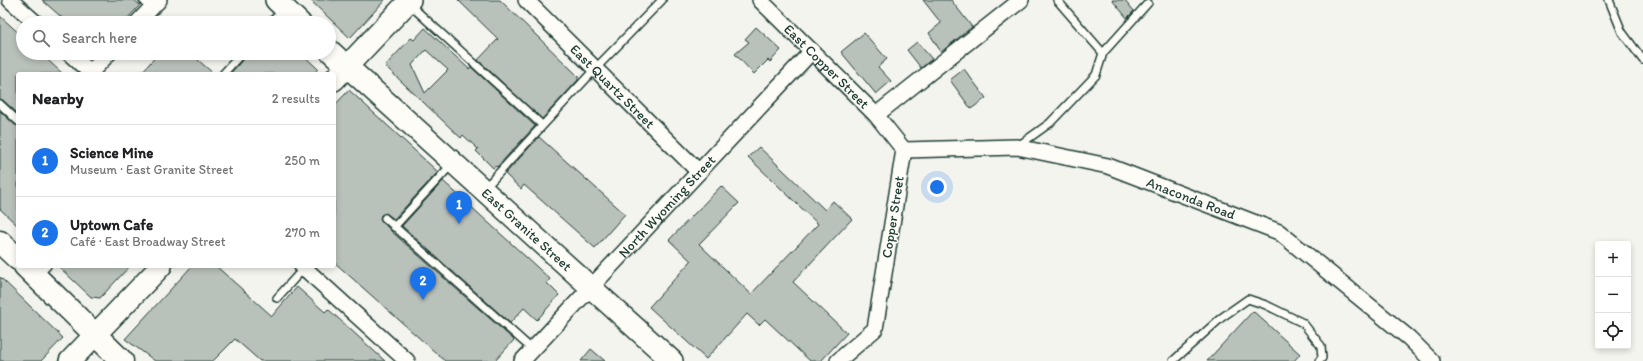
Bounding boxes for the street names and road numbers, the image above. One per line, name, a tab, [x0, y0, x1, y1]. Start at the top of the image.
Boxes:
street label: East Copper Street	[781, 20, 873, 112]
street label: East Quartz Street	[567, 40, 658, 132]
street label: North Wyoming Street	[615, 151, 719, 261]
street label: Anaconda Road	[1144, 173, 1238, 223]
street label: Copper Street	[878, 175, 908, 259]
street label: East Granite Street	[478, 184, 575, 275]

